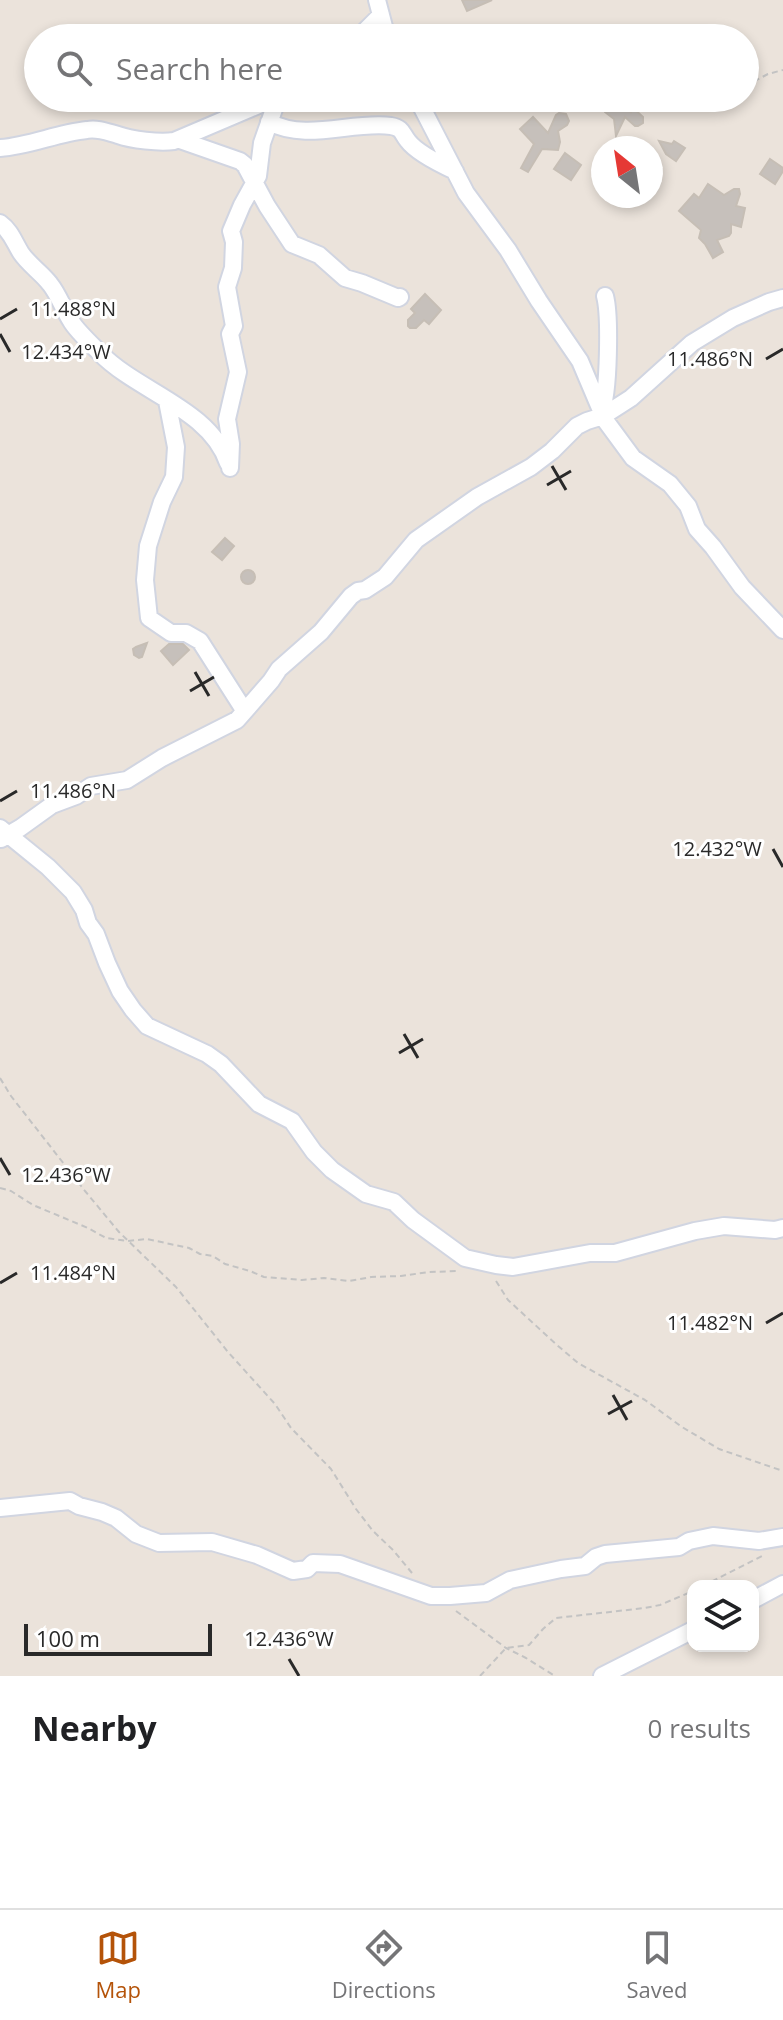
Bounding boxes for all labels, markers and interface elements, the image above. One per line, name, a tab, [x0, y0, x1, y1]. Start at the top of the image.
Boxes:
search box	[24, 24, 759, 112]
icon: search	[52, 46, 96, 90]
text: Search here	[116, 48, 283, 89]
north arrow	[591, 136, 663, 208]
text: 11.488°N	[30, 295, 116, 322]
text: 12.434°W	[21, 338, 111, 365]
text: 11.486°N	[667, 345, 753, 372]
text: 11.486°N	[30, 777, 116, 804]
text: 12.432°W	[672, 835, 762, 862]
text: 12.436°W	[21, 1161, 111, 1188]
text: 11.484°N	[30, 1259, 116, 1286]
text: 11.482°N	[667, 1309, 753, 1336]
map controls	[687, 1580, 759, 1652]
button: layers	[687, 1580, 759, 1652]
scale bar	[24, 1620, 212, 1656]
text: 100 m	[36, 1623, 100, 1653]
text: 12.436°W	[244, 1625, 334, 1652]
text: Nearby	[32, 1705, 157, 1751]
text: 0 results	[648, 1710, 751, 1746]
tab: Map	[95, 1926, 141, 2004]
tab: Directions	[332, 1926, 436, 2004]
tab: Saved	[626, 1926, 688, 2004]

